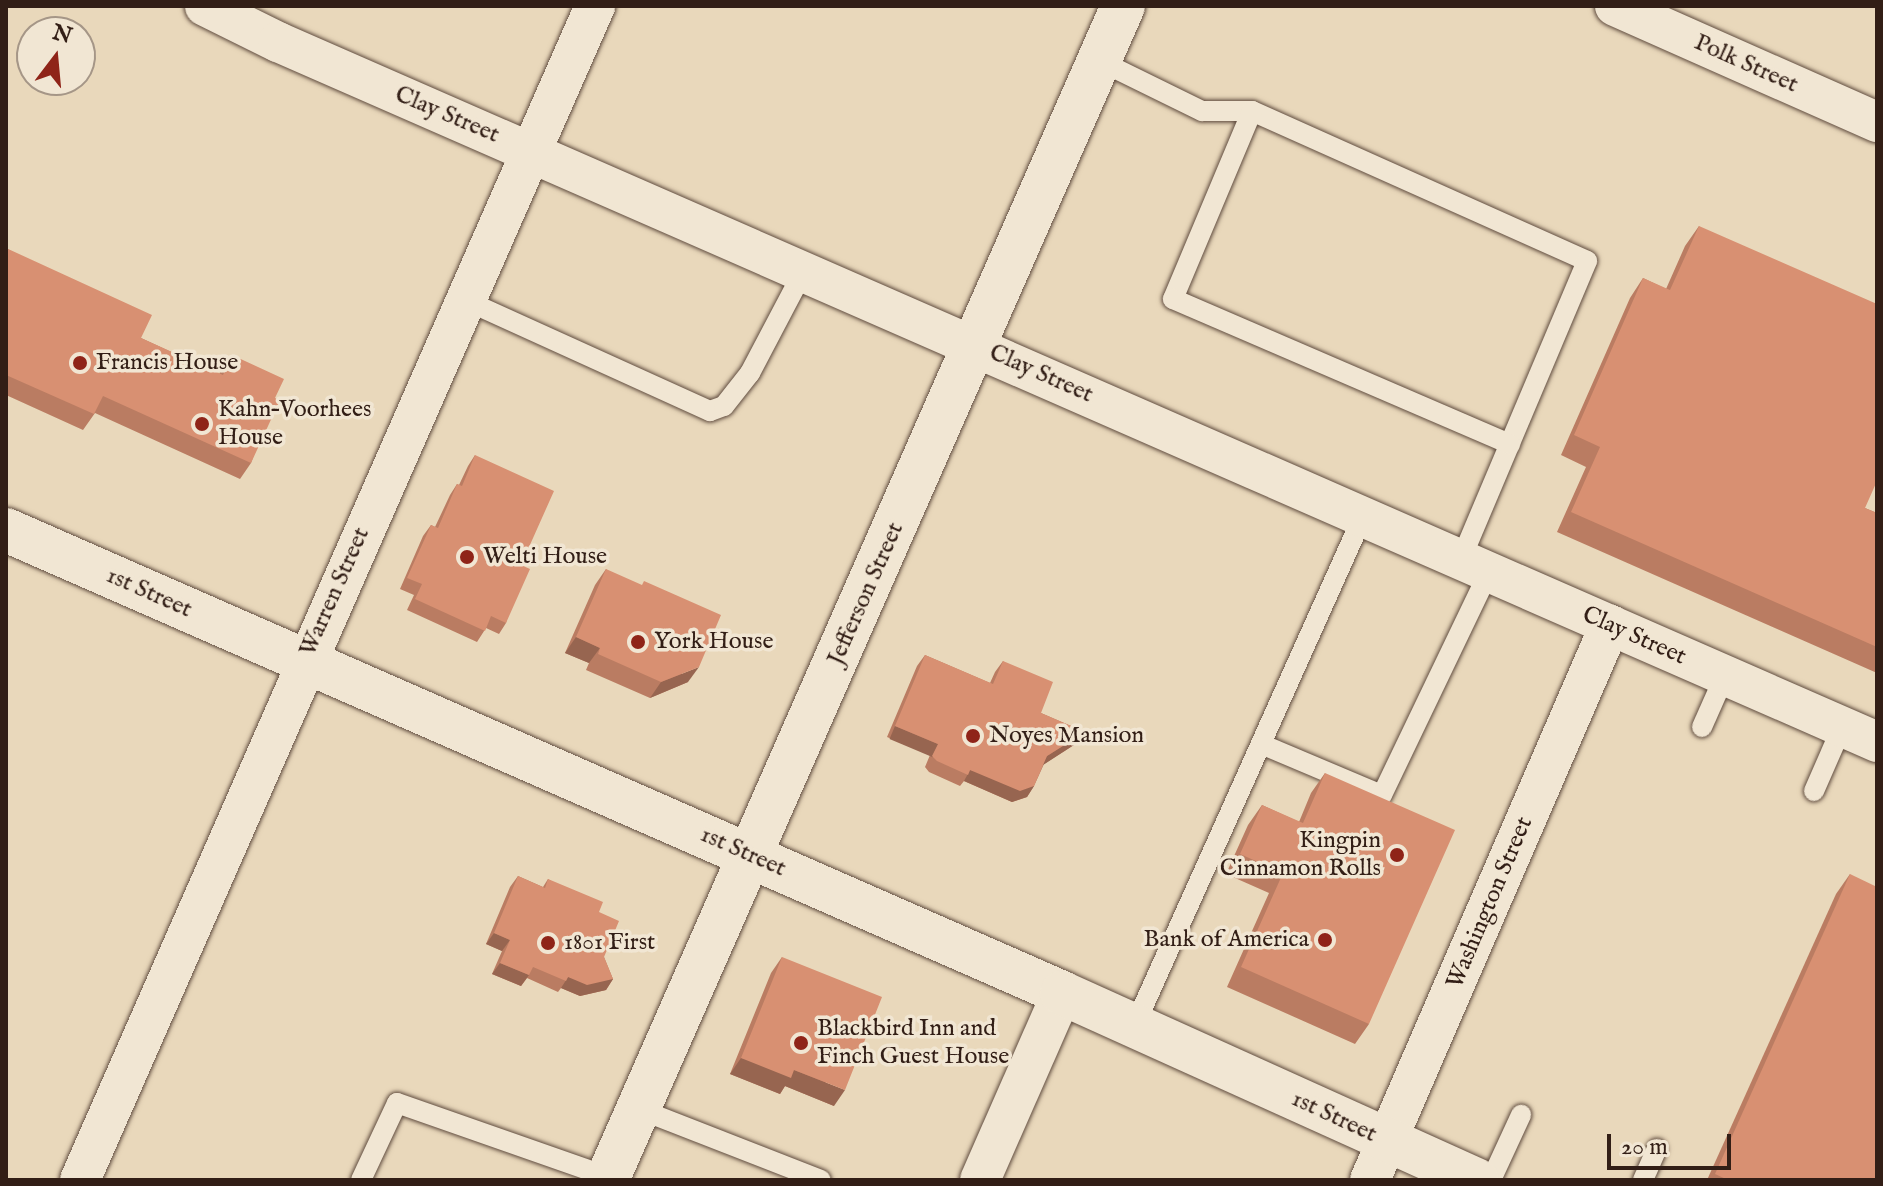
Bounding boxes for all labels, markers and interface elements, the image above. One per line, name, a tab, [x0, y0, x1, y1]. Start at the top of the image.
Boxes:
north arrow	[16, 16, 96, 96]
text: N	[49, 19, 75, 51]
street label: Polk Street	[1690, 28, 1802, 100]
street label: Clay Street	[390, 80, 504, 150]
street label: Clay Street	[985, 338, 1097, 410]
place label: Francis House	[96, 349, 238, 377]
marker: Francis House	[71, 354, 89, 372]
place label: Kahn–Voorhees House	[218, 396, 371, 452]
marker: Kahn–Voorhees House	[193, 415, 211, 433]
street label: Jefferson Street	[822, 518, 910, 670]
street label: Warren Street	[294, 523, 376, 661]
place label: Welti House	[483, 543, 607, 571]
marker: Welti House	[458, 548, 476, 566]
street label: 1st Street	[102, 561, 196, 625]
street label: Clay Street	[1578, 600, 1690, 672]
place label: York House	[654, 628, 773, 656]
marker: York House	[629, 633, 647, 651]
place label: Noyes Mansion	[989, 722, 1144, 750]
marker: Noyes Mansion	[964, 727, 982, 745]
street label: Washington Street	[1441, 813, 1539, 993]
street label: 1st Street	[696, 820, 790, 884]
place label: Kingpin Cinnamon Rolls	[1220, 827, 1381, 883]
marker: Kingpin Cinnamon Rolls	[1388, 846, 1406, 864]
place label: Bank of America	[1144, 926, 1309, 954]
place label: 1801 First	[564, 929, 655, 957]
marker: Bank of America	[1316, 931, 1334, 949]
marker: 1801 First	[539, 934, 557, 952]
place label: Blackbird Inn and Finch Guest House	[817, 1015, 1009, 1071]
marker: Blackbird Inn and Finch Guest House	[792, 1034, 810, 1052]
street label: 1st Street	[1287, 1085, 1381, 1149]
scale bar	[1611, 1118, 1735, 1168]
text: 20 m	[1621, 1132, 1668, 1163]

